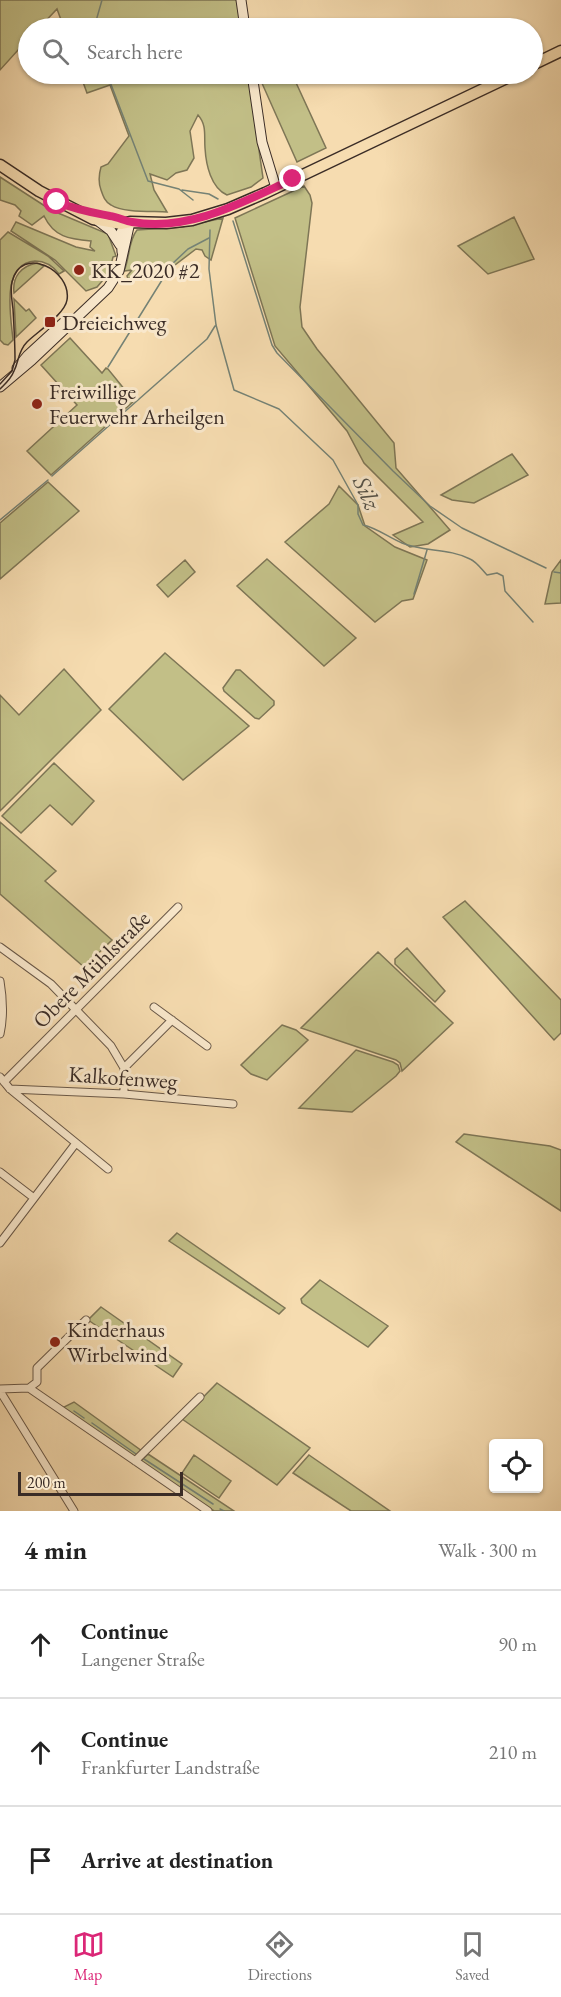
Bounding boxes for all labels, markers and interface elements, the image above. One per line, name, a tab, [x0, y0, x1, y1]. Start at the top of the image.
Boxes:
search box	[18, 18, 543, 84]
icon: search	[39, 35, 72, 68]
text: Search here	[87, 37, 182, 66]
route end	[279, 165, 305, 191]
route start	[43, 188, 69, 214]
place label: KK_2020 #2	[91, 256, 200, 285]
marker: KK_2020 #2	[72, 263, 86, 277]
place label: Dreieichweg	[62, 308, 167, 337]
marker: Dreieichweg	[43, 315, 57, 329]
place label: Freiwillige Feuerwehr Arheilgen	[49, 377, 225, 431]
marker: Freiwillige Feuerwehr Arheilgen	[30, 397, 44, 411]
water label: Silz	[346, 470, 389, 515]
street label: Obere Mühlstraße	[26, 904, 157, 1034]
street label: Kalkofenweg	[68, 1059, 179, 1096]
place label: Kinderhaus Wirbelwind	[67, 1315, 169, 1369]
marker: Kinderhaus Wirbelwind	[48, 1335, 62, 1349]
map controls	[489, 1439, 543, 1493]
button: locate	[489, 1439, 543, 1493]
scale bar	[18, 1469, 183, 1496]
text: 200 m	[27, 1472, 66, 1493]
text: 4 min	[24, 1533, 87, 1567]
text: Walk · 300 m	[438, 1537, 537, 1563]
text: Continue	[81, 1617, 168, 1646]
icon: ahead	[24, 1628, 57, 1661]
text: 90 m	[498, 1631, 537, 1657]
text: Langener Straße	[81, 1646, 205, 1672]
text: Continue	[81, 1725, 168, 1754]
icon: ahead	[24, 1736, 57, 1769]
text: 210 m	[489, 1739, 537, 1765]
text: Frankfurter Landstraße	[81, 1754, 260, 1780]
icon: arrive	[24, 1844, 57, 1877]
text: Arrive at destination	[81, 1846, 273, 1875]
tab: Map	[72, 1928, 105, 1985]
tab: Directions	[248, 1928, 312, 1985]
tab: Saved	[455, 1928, 489, 1985]

